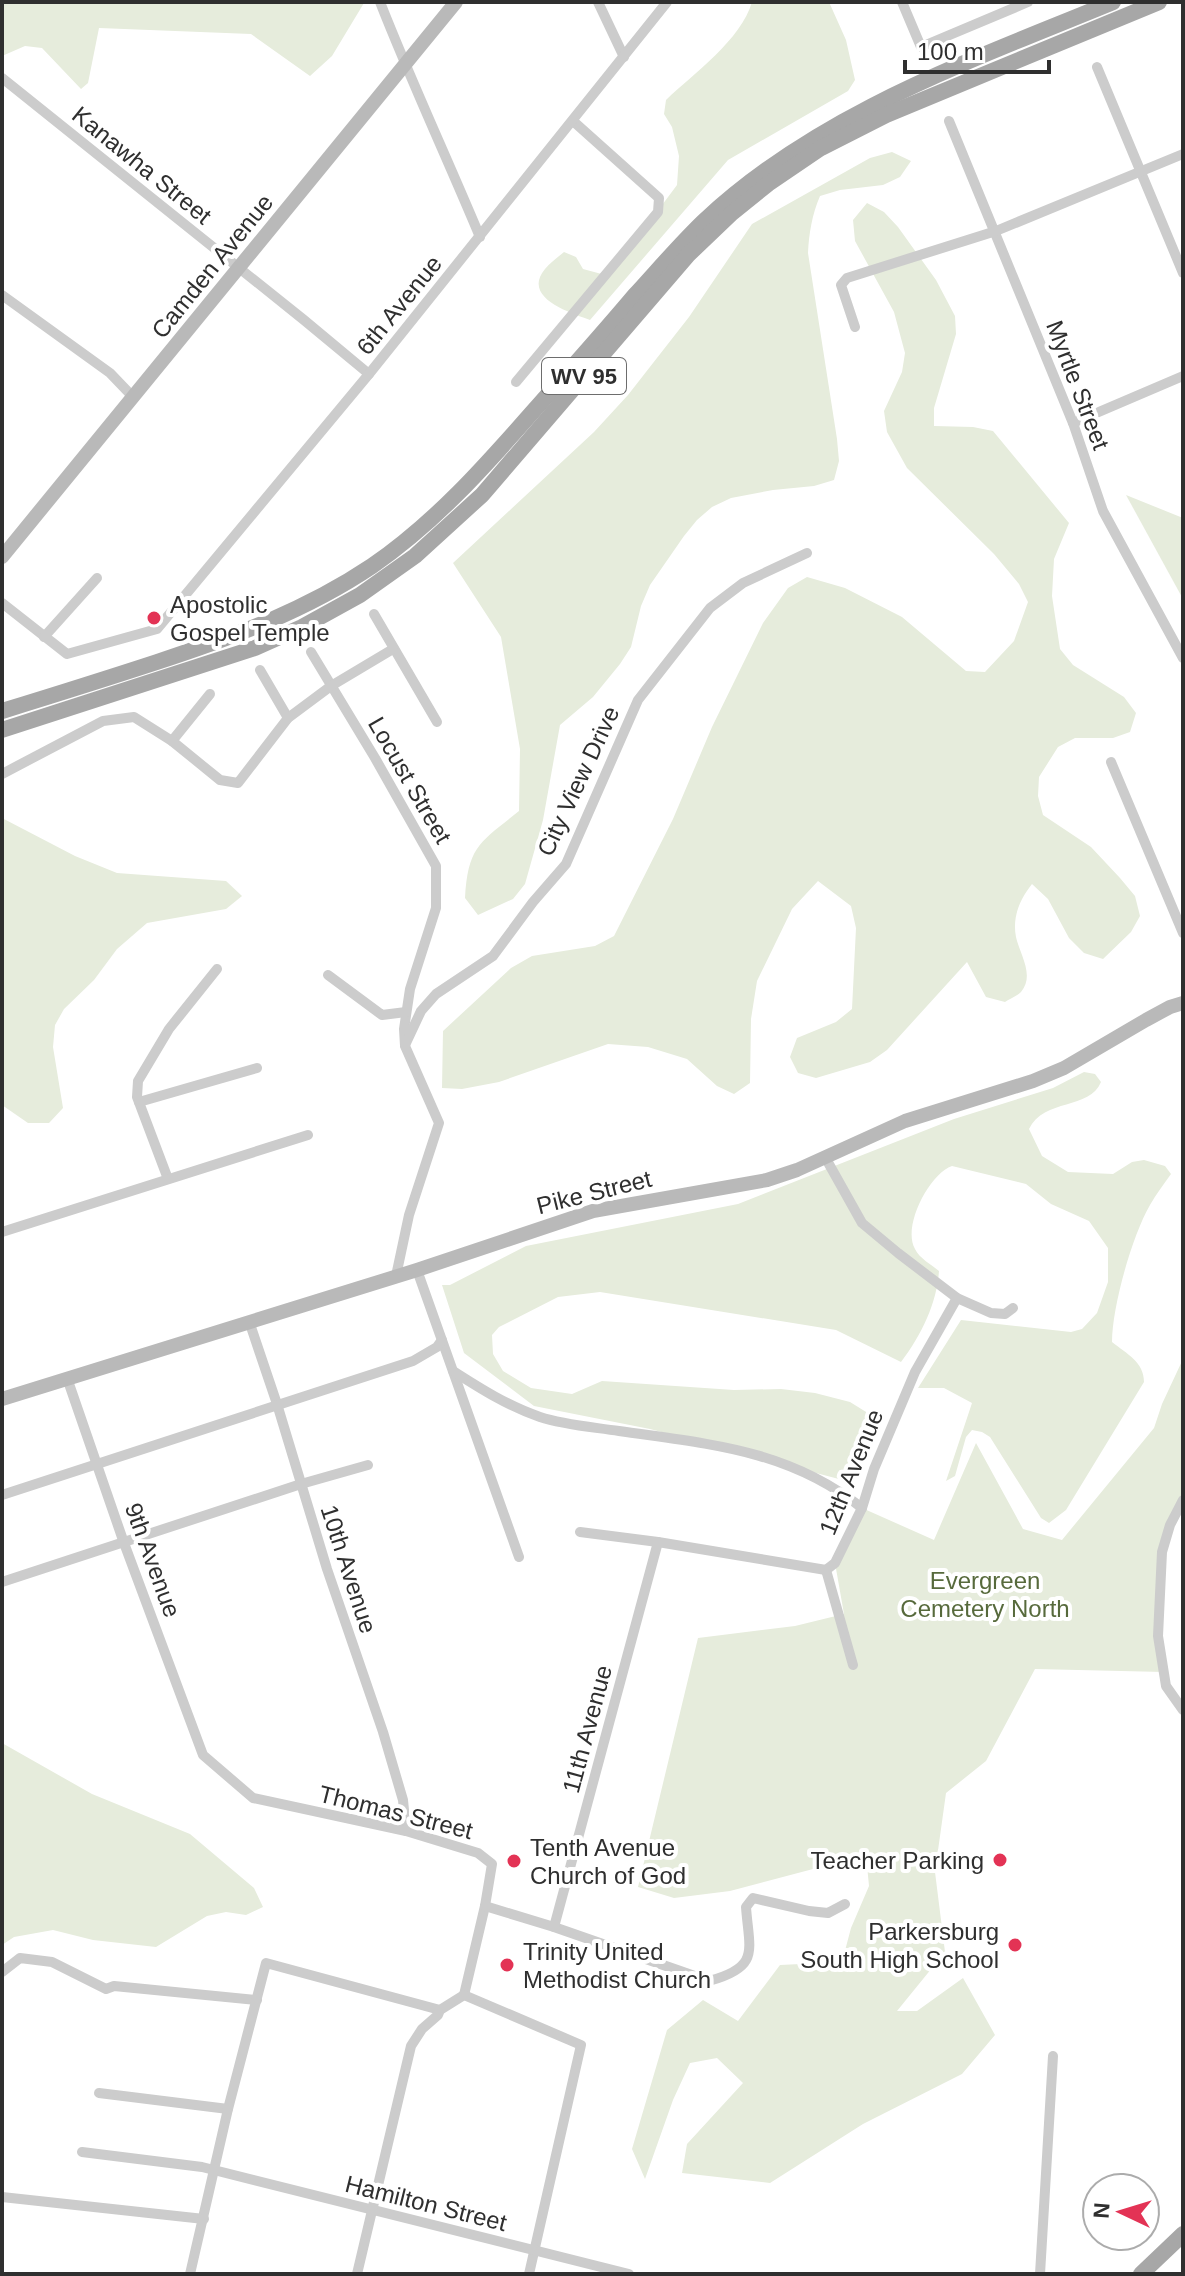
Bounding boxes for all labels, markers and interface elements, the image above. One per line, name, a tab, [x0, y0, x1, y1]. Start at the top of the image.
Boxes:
scale bar	[905, 24, 1049, 74]
text: 100 m	[917, 38, 984, 65]
street label: Kanawha Street	[67, 101, 217, 229]
street label: Camden Avenue	[146, 189, 278, 343]
street label: 6th Avenue	[351, 250, 447, 360]
street label: Myrtle Street	[1041, 317, 1115, 454]
road number: WV 95	[542, 358, 626, 394]
place label: Apostolic Gospel Temple	[170, 591, 330, 646]
marker: Apostolic Gospel Temple	[145, 609, 163, 627]
street label: City View Drive	[531, 702, 625, 860]
street label: Locust Street	[363, 712, 457, 848]
street label: Pike Street	[534, 1165, 655, 1219]
street label: 12th Avenue	[814, 1405, 888, 1539]
street label: 9th Avenue	[120, 1499, 186, 1621]
street label: 10th Avenue	[316, 1502, 382, 1636]
park label: Evergreen Cemetery North	[900, 1567, 1070, 1622]
street label: 11th Avenue	[557, 1662, 617, 1796]
street label: Thomas Street	[316, 1780, 476, 1844]
place label: Tenth Avenue Church of God	[530, 1834, 686, 1889]
place label: Teacher Parking	[811, 1847, 984, 1874]
marker: Teacher Parking	[991, 1851, 1009, 1869]
marker: Tenth Avenue Church of God	[505, 1852, 523, 1870]
place label: Parkersburg South High School	[800, 1918, 999, 1973]
marker: Parkersburg South High School	[1006, 1936, 1024, 1954]
place label: Trinity United Methodist Church	[523, 1938, 711, 1993]
marker: Trinity United Methodist Church	[498, 1956, 516, 1974]
street label: Hamilton Street	[342, 2170, 510, 2236]
north arrow	[1081, 2172, 1161, 2252]
text: N	[1089, 2202, 1115, 2219]

